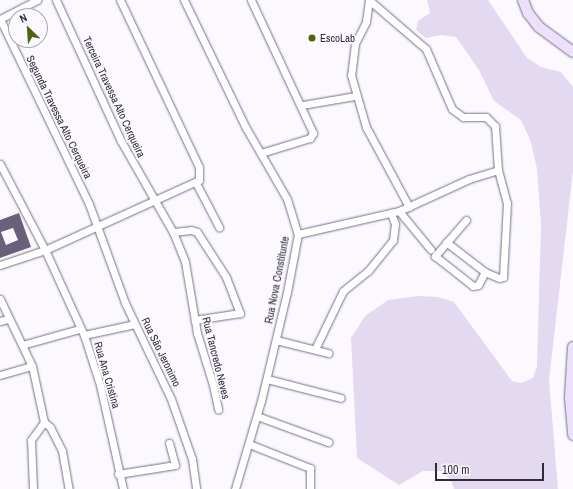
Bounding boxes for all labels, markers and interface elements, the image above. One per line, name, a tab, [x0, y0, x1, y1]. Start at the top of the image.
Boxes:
north arrow	[8, 8, 48, 48]
text: N	[17, 10, 29, 26]
place label: EscoLab	[320, 31, 355, 45]
marker: EscoLab	[307, 33, 317, 43]
street label: Terceira Travessa Alto Cerqueira	[80, 34, 148, 160]
street label: Segunda Travessa Alto Cerqueira	[23, 53, 95, 181]
street label: Rua Nova Constitunte	[262, 235, 292, 325]
street label: Rua São Jeronimo	[139, 315, 183, 389]
street label: Rua Tancredo Neves	[199, 315, 233, 401]
street label: Rua Ana Cristina	[91, 340, 123, 410]
scale bar	[437, 455, 546, 481]
text: 100 m	[442, 462, 469, 478]

